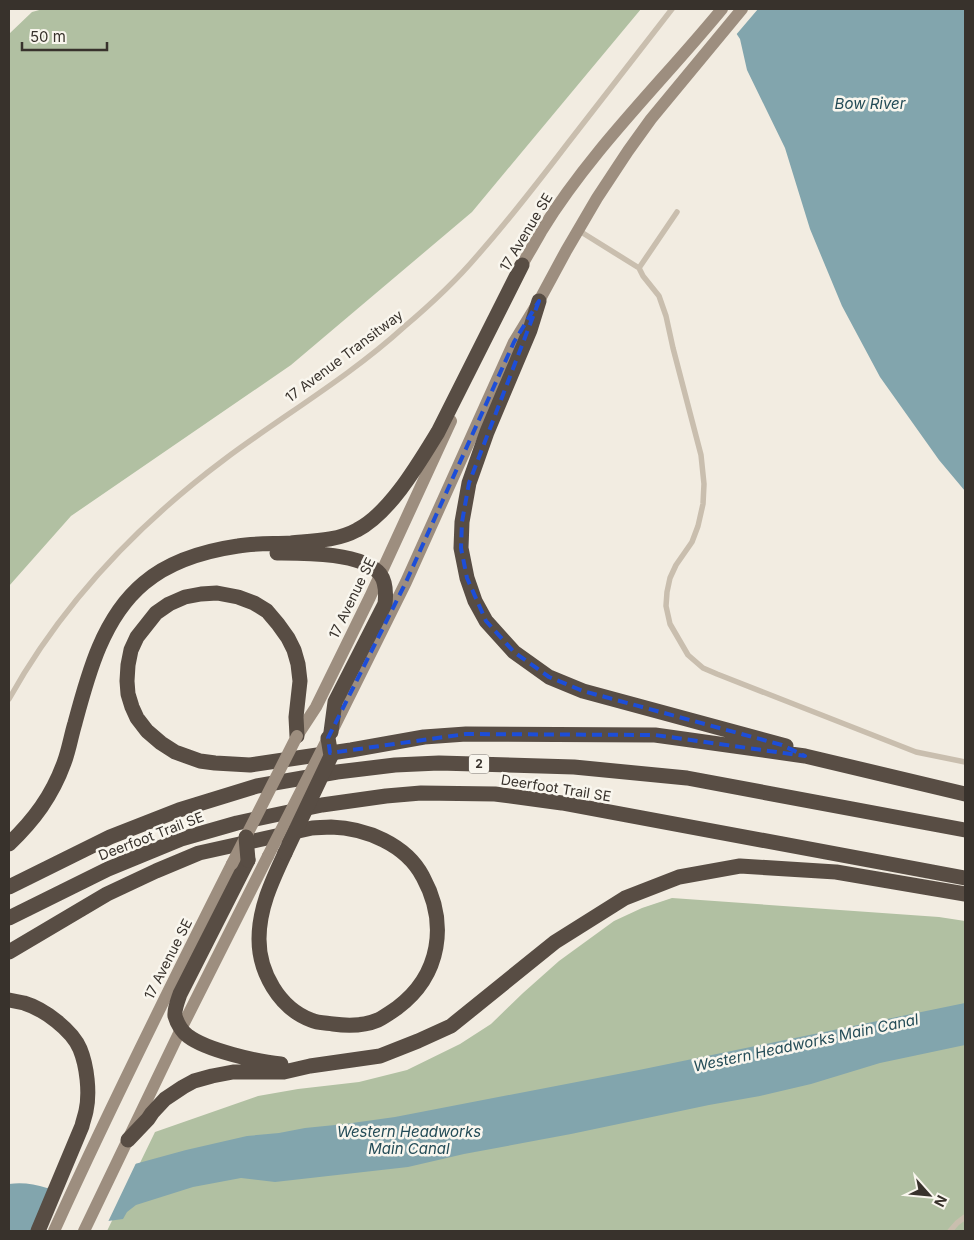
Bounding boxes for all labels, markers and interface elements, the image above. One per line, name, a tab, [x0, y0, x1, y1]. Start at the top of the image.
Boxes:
scale bar	[22, 20, 108, 52]
text: 50 m	[30, 27, 66, 46]
water label: Bow River	[835, 94, 906, 113]
street label: 17 Avenue SE	[496, 190, 556, 274]
street label: 17 Avenue Transitway	[282, 306, 406, 405]
street label: 17 Avenue SE	[325, 554, 378, 641]
road number: 2	[469, 754, 489, 774]
street label: Deerfoot Trail SE	[500, 770, 612, 805]
street label: Deerfoot Trail SE	[96, 808, 206, 863]
street label: 17 Avenue SE	[140, 916, 195, 1002]
water label: Western Headworks Main Canal	[692, 1009, 921, 1076]
water label: Western Headworks Main Canal	[337, 1122, 481, 1158]
north arrow	[904, 1170, 954, 1220]
text: N	[931, 1193, 951, 1210]

